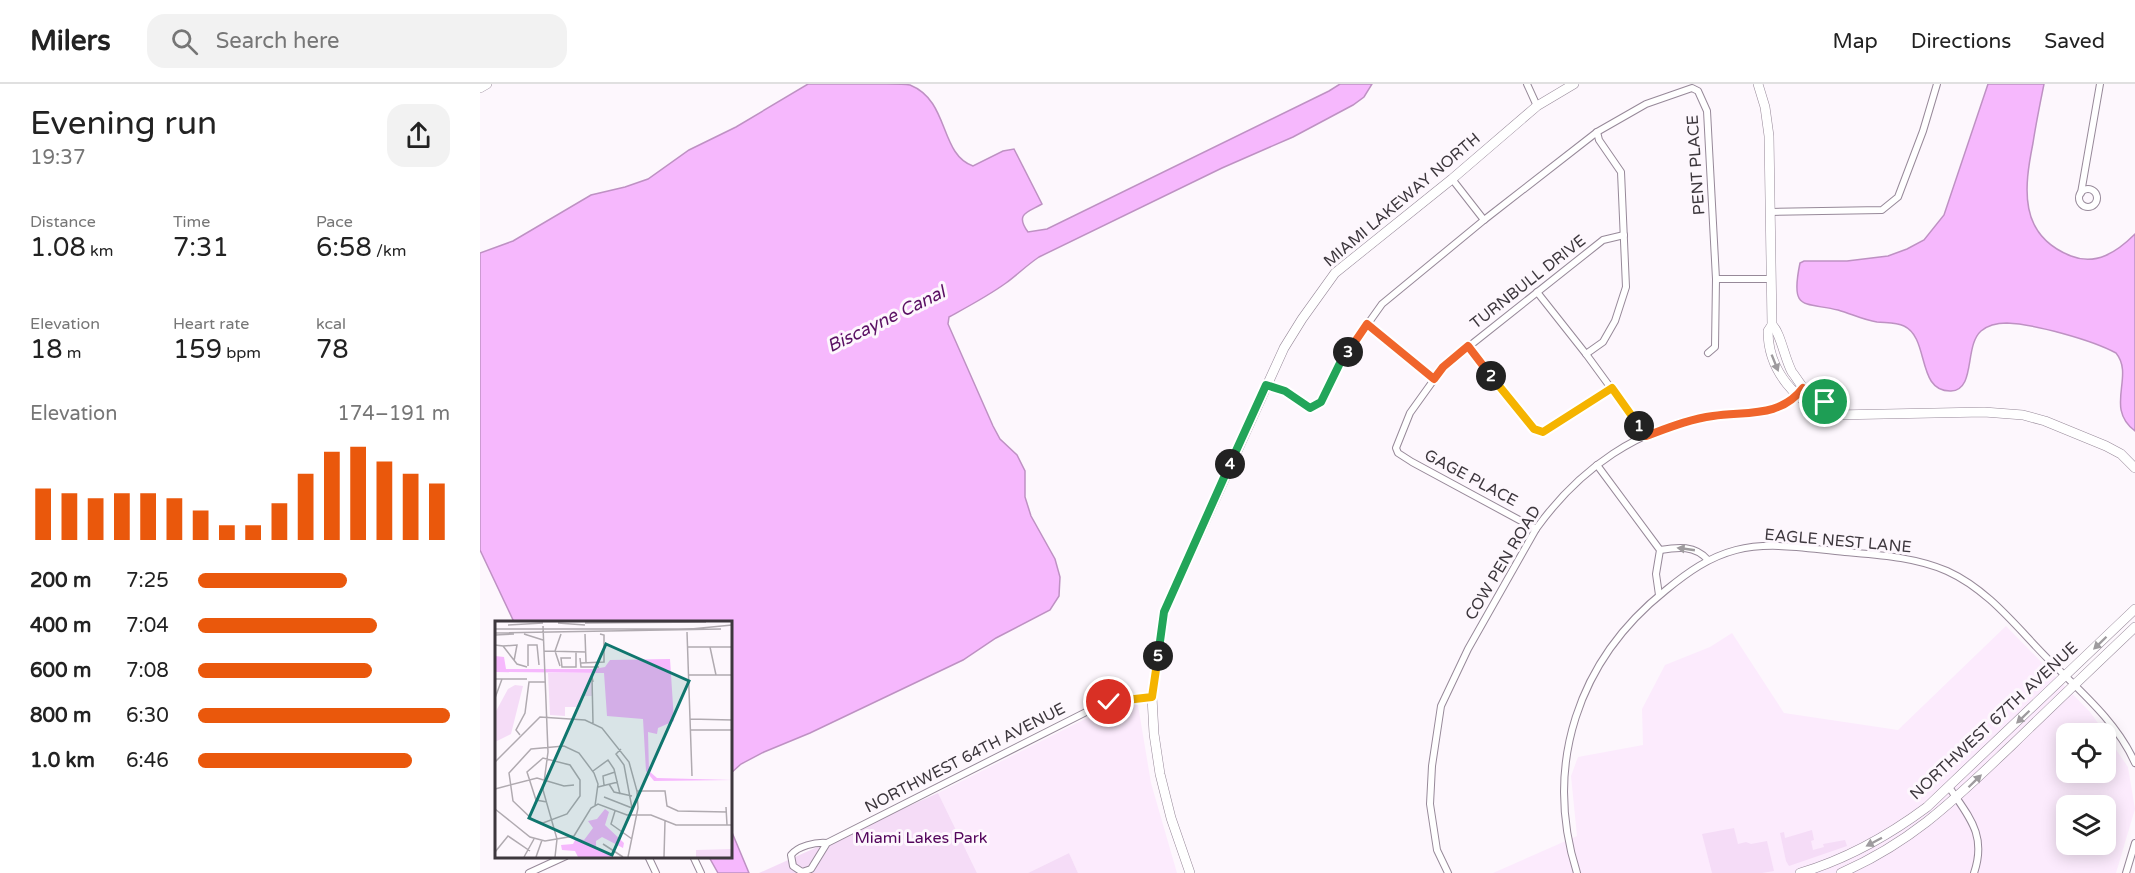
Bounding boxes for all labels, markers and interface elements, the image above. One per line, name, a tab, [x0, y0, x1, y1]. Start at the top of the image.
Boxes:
search box	[147, 14, 567, 68]
text: Milers	[30, 24, 111, 58]
icon: search	[168, 25, 201, 58]
text: Search here	[216, 28, 339, 54]
text: Map	[1832, 29, 1878, 54]
text: Directions	[1911, 29, 2011, 54]
text: Saved	[2044, 29, 2105, 54]
text: Evening run	[30, 104, 217, 143]
button: share	[387, 104, 450, 167]
street label: PENT PLACE	[1683, 114, 1709, 216]
street label: MIAMI LAKEWAY NORTH	[1320, 129, 1484, 271]
text: 19:37	[30, 146, 85, 170]
text: Distance	[30, 212, 96, 232]
text: Time	[173, 212, 210, 232]
text: Pace	[316, 212, 353, 232]
street label: TURNBULL DRIVE	[1466, 231, 1590, 333]
text: 1.08	[30, 232, 86, 263]
text: 7:31	[173, 232, 229, 263]
text: 6:58	[316, 232, 372, 263]
text: km	[86, 241, 113, 261]
text: /km	[372, 241, 406, 261]
water label: Biscayne Canal	[823, 280, 951, 357]
text: Elevation	[30, 314, 100, 334]
text: Heart rate	[173, 314, 249, 334]
text: kcal	[316, 314, 346, 334]
text: 18	[30, 334, 63, 365]
text: 159	[173, 334, 222, 365]
text: 78	[316, 334, 349, 365]
pin: 3	[1333, 337, 1363, 367]
text: 3	[1343, 342, 1353, 362]
text: m	[63, 343, 82, 363]
text: bpm	[222, 343, 261, 363]
one-way arrow	[1771, 354, 1780, 372]
pin: 2	[1476, 361, 1506, 391]
text: 2	[1486, 366, 1496, 386]
pin	[1799, 376, 1850, 427]
icon: arrive	[1808, 385, 1841, 418]
text: Elevation	[30, 402, 117, 426]
text: 174–191 m	[337, 402, 450, 426]
pin: 1	[1624, 411, 1654, 441]
text: 1	[1634, 416, 1644, 436]
street label: GAGE PLACE	[1421, 445, 1521, 511]
pin: 4	[1215, 449, 1245, 479]
text: 4	[1225, 454, 1235, 474]
street label: COW PEN ROAD	[1461, 502, 1545, 624]
street label: EAGLE NEST LANE	[1764, 525, 1912, 557]
one-way arrow	[1676, 544, 1695, 553]
text: 200 m	[30, 569, 91, 593]
text: 7:25	[126, 569, 169, 593]
text: 400 m	[30, 614, 91, 638]
text: 7:04	[126, 614, 169, 638]
inset map	[495, 621, 732, 858]
one-way arrow	[2093, 635, 2107, 649]
street label: NORTHWEST 67TH AVENUE	[1906, 638, 2082, 804]
pin: 5	[1143, 641, 1173, 671]
text: 5	[1153, 646, 1163, 666]
text: 600 m	[30, 659, 91, 683]
text: 7:08	[126, 659, 169, 683]
pin	[1083, 676, 1134, 727]
icon: check	[1092, 685, 1125, 718]
street label: NORTHWEST 64TH AVENUE	[861, 699, 1069, 817]
text: 800 m	[30, 704, 91, 728]
text: 6:30	[126, 704, 169, 728]
one-way arrow	[2016, 709, 2030, 723]
map controls	[2056, 723, 2116, 855]
button: locate	[2056, 723, 2116, 783]
text: 1.0 km	[30, 749, 95, 773]
text: 6:46	[126, 749, 169, 773]
one-way arrow	[1967, 774, 1981, 788]
button: layers	[2056, 795, 2116, 855]
park label: Miami Lakes Park	[855, 828, 988, 848]
one-way arrow	[1865, 837, 1882, 847]

